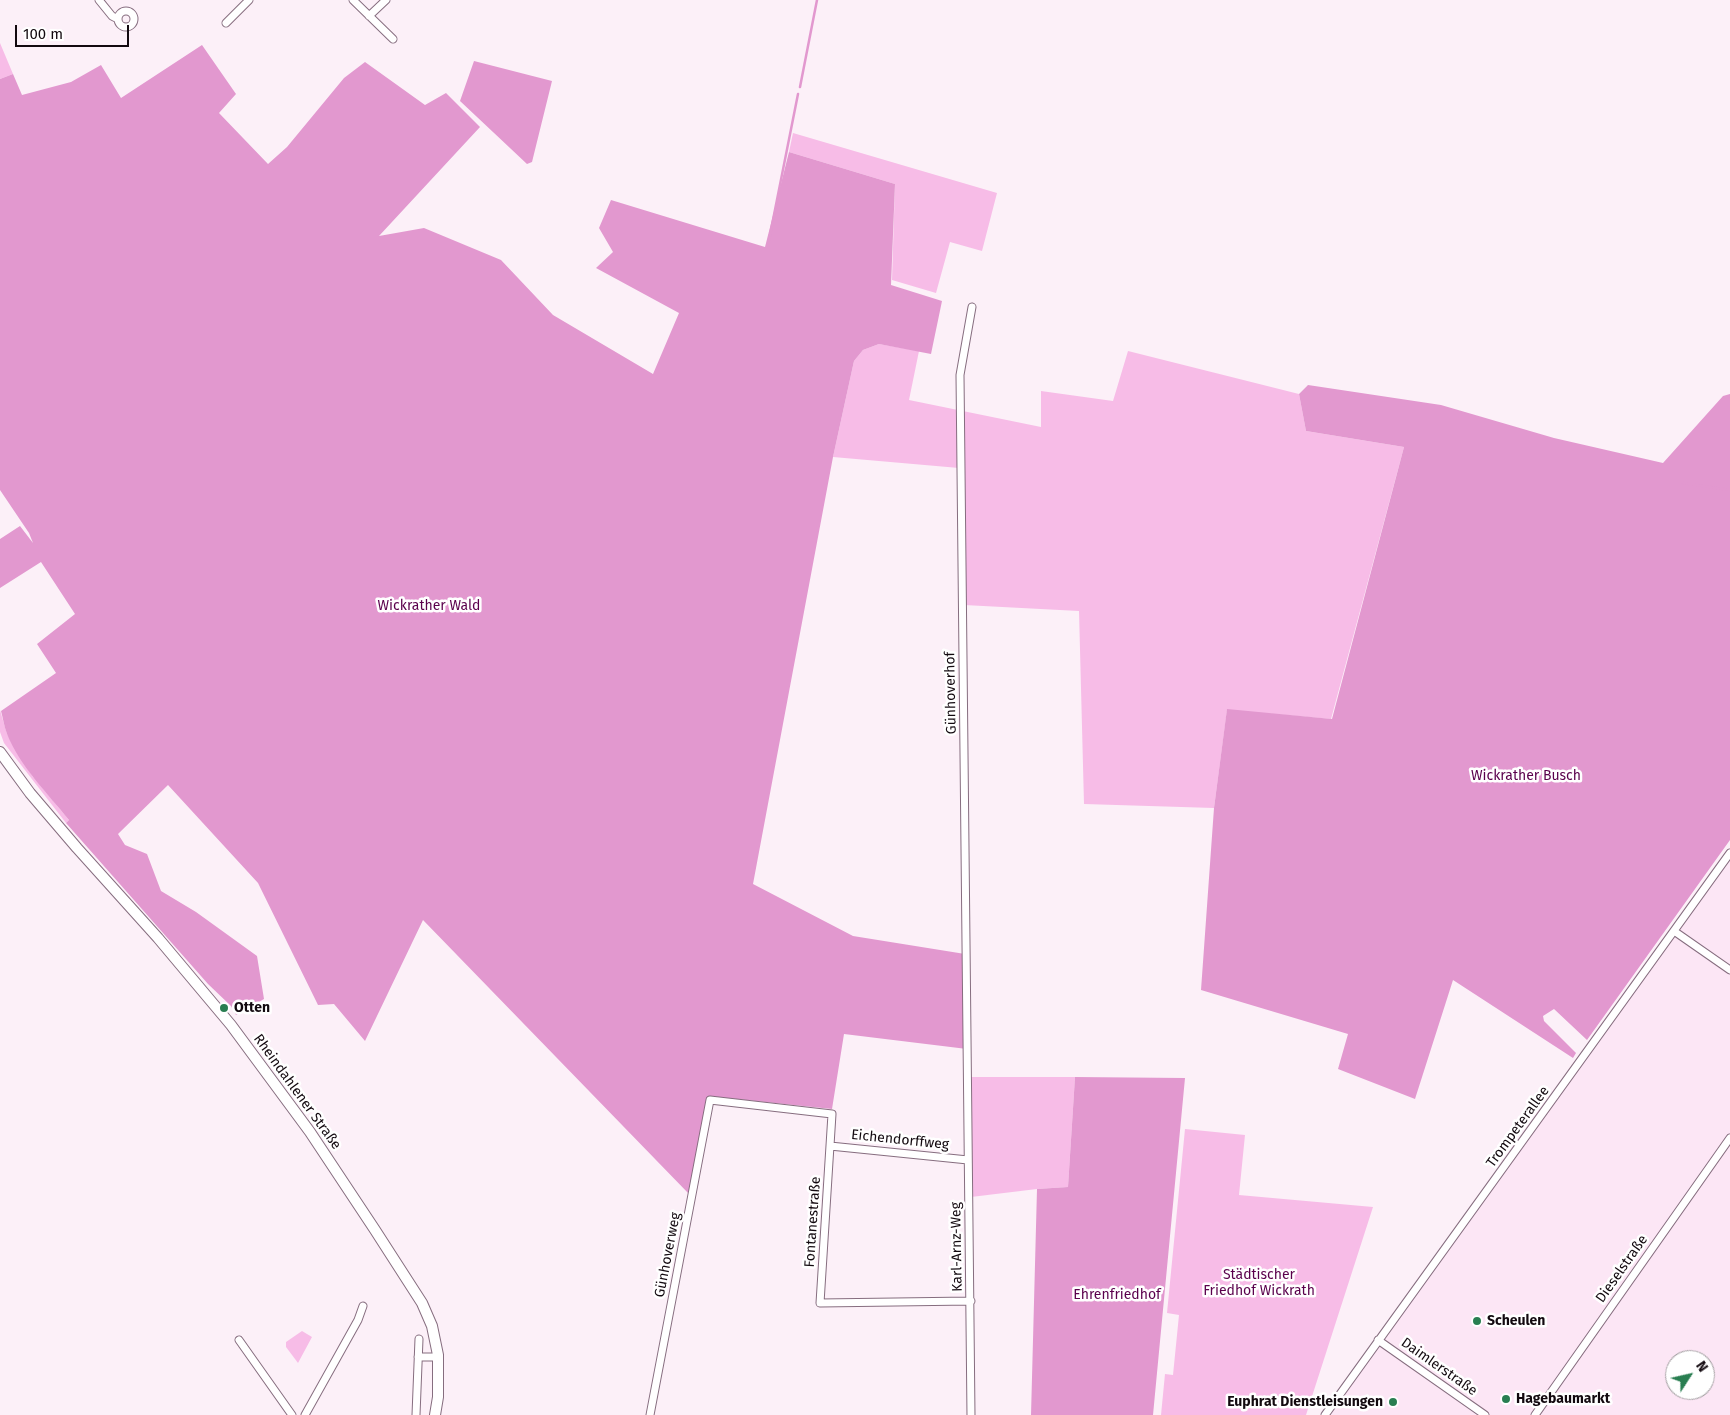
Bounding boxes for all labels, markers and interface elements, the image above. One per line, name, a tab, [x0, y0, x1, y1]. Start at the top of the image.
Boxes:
scale bar	[18, 15, 131, 47]
text: 100 m	[23, 25, 63, 43]
park label: Wickrather Wald	[378, 598, 480, 614]
street label: Günhoverhof	[942, 652, 960, 734]
park label: Wickrather Busch	[1471, 768, 1581, 784]
place label: Otten	[234, 1000, 270, 1016]
marker: Otten	[218, 1002, 230, 1014]
street label: Rheindahlener Straße	[250, 1031, 344, 1153]
street label: Trompeterallee	[1483, 1083, 1553, 1171]
street label: Eichendorffweg	[850, 1127, 950, 1153]
street label: Fontanestraße	[801, 1176, 825, 1268]
street label: Karl-Arnz-Weg	[948, 1202, 966, 1292]
street label: Günhoverweg	[652, 1211, 684, 1299]
street label: Dieselstraße	[1592, 1232, 1652, 1306]
park label: Städtischer Friedhof Wickrath	[1203, 1267, 1315, 1300]
park label: Ehrenfriedhof	[1073, 1287, 1161, 1303]
place label: Scheulen	[1487, 1313, 1545, 1329]
marker: Scheulen	[1471, 1315, 1483, 1327]
street label: Daimlerstraße	[1398, 1334, 1480, 1400]
north arrow	[1665, 1350, 1715, 1400]
text: N	[1692, 1358, 1712, 1375]
place label: Hagebaumarkt	[1516, 1391, 1610, 1407]
marker: Hagebaumarkt	[1500, 1393, 1512, 1405]
place label: Euphrat Dienstleisungen	[1227, 1394, 1383, 1410]
marker: Euphrat Dienstleisungen	[1387, 1396, 1399, 1408]

